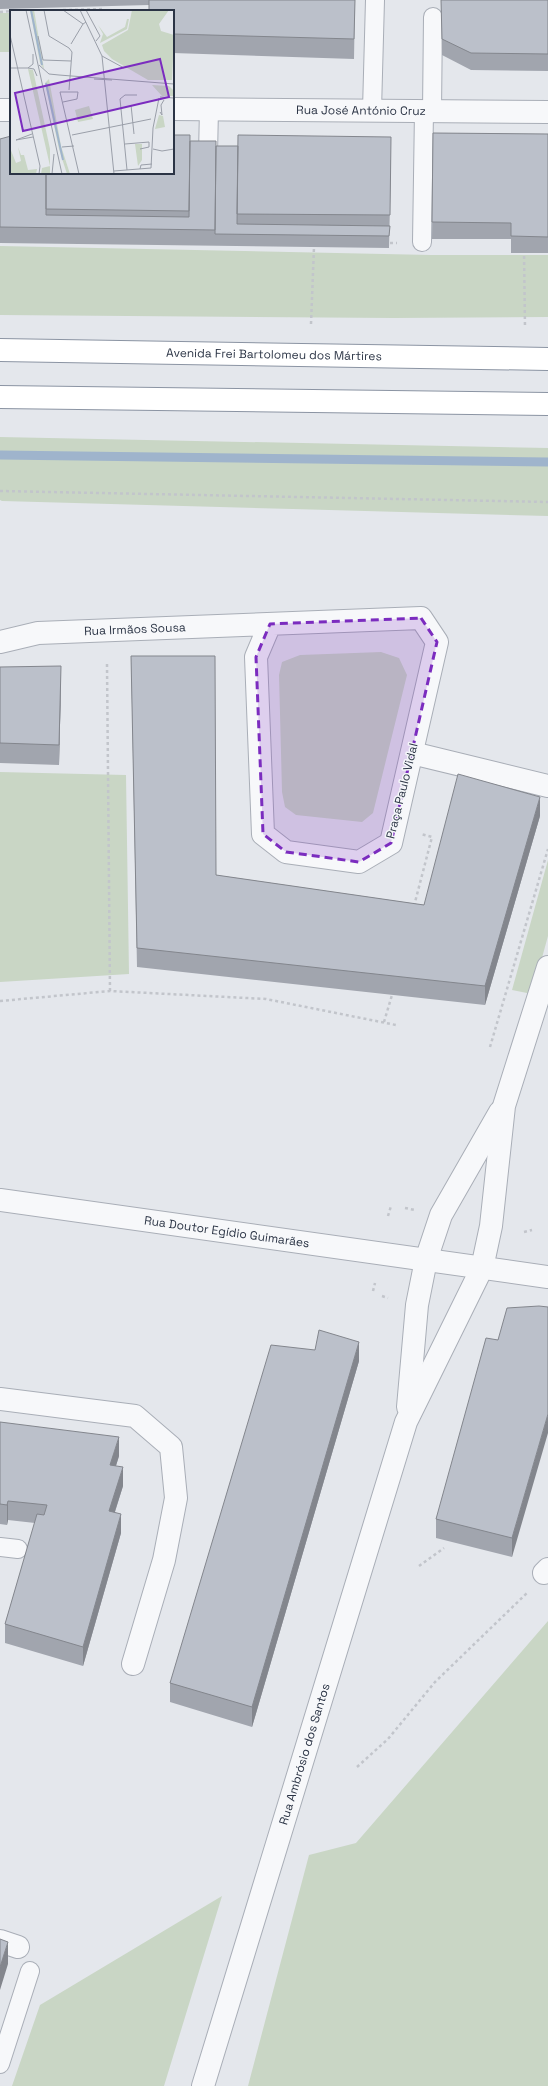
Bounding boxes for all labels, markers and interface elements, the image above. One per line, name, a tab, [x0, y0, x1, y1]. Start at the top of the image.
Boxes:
inset map	[10, 10, 174, 174]
street label: Rua José António Cruz	[296, 102, 426, 119]
street label: Avenida Frei Bartolomeu dos Mártires	[166, 345, 382, 364]
street label: Rua Irmãos Sousa	[84, 619, 186, 639]
street label: Praça Paulo Vidal	[382, 742, 422, 840]
street label: Rua Doutor Egídio Guimarães	[143, 1212, 310, 1251]
street label: Rua Ambrósio dos Santos	[275, 1682, 334, 1827]

